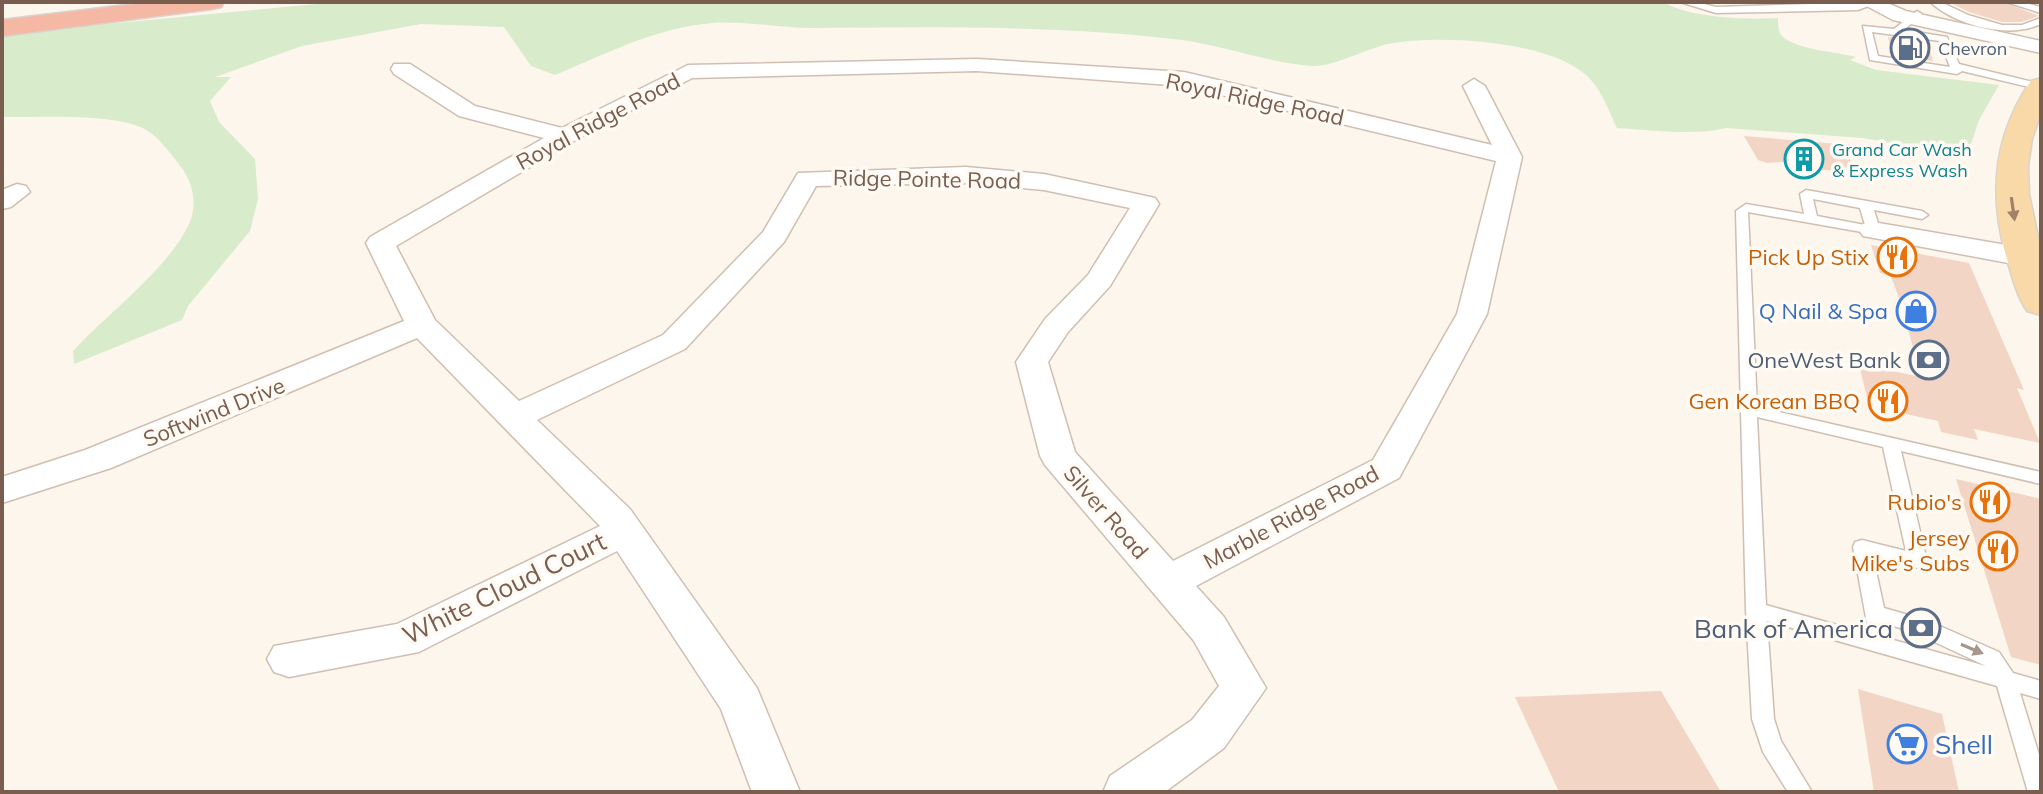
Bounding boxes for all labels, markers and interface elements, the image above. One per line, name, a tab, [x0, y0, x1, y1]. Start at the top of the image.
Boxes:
fuel station icon: Chevron	[1889, 27, 1931, 69]
place label: Chevron	[1938, 37, 2007, 60]
street label: Royal Ridge Road	[511, 66, 685, 176]
street label: Royal Ridge Road	[1163, 66, 1347, 132]
building icon: Grand Car Wash & Express Wash	[1783, 138, 1825, 180]
place label: Grand Car Wash & Express Wash	[1832, 138, 1972, 182]
street label: Ridge Pointe Road	[833, 163, 1021, 195]
one-way arrow	[2007, 197, 2020, 222]
restaurant icon: Pick Up Stix	[1876, 236, 1918, 278]
place label: Pick Up Stix	[1748, 243, 1869, 271]
shop icon: Q Nail & Spa	[1895, 290, 1937, 332]
place label: Q Nail & Spa	[1759, 297, 1888, 325]
bank icon: OneWest Bank	[1908, 339, 1950, 381]
place label: OneWest Bank	[1747, 346, 1902, 374]
street label: Softwind Drive	[139, 371, 289, 453]
restaurant icon: Gen Korean BBQ	[1867, 380, 1909, 422]
place label: Gen Korean BBQ	[1689, 387, 1860, 415]
street label: Silver Road	[1058, 459, 1154, 565]
street label: Marble Ridge Road	[1198, 459, 1384, 575]
restaurant icon: Rubio's	[1969, 481, 2011, 523]
place label: Rubio's	[1887, 488, 1962, 516]
street label: White Cloud Court	[397, 524, 611, 652]
place label: Jersey Mike's Subs	[1851, 524, 1970, 577]
restaurant icon: Jersey Mike's Subs	[1977, 530, 2019, 572]
bank icon: Bank of America	[1900, 607, 1942, 649]
place label: Bank of America	[1694, 612, 1893, 645]
one-way arrow	[1960, 643, 1984, 656]
supermarket icon: Shell	[1886, 723, 1928, 765]
place label: Shell	[1935, 728, 1993, 761]

